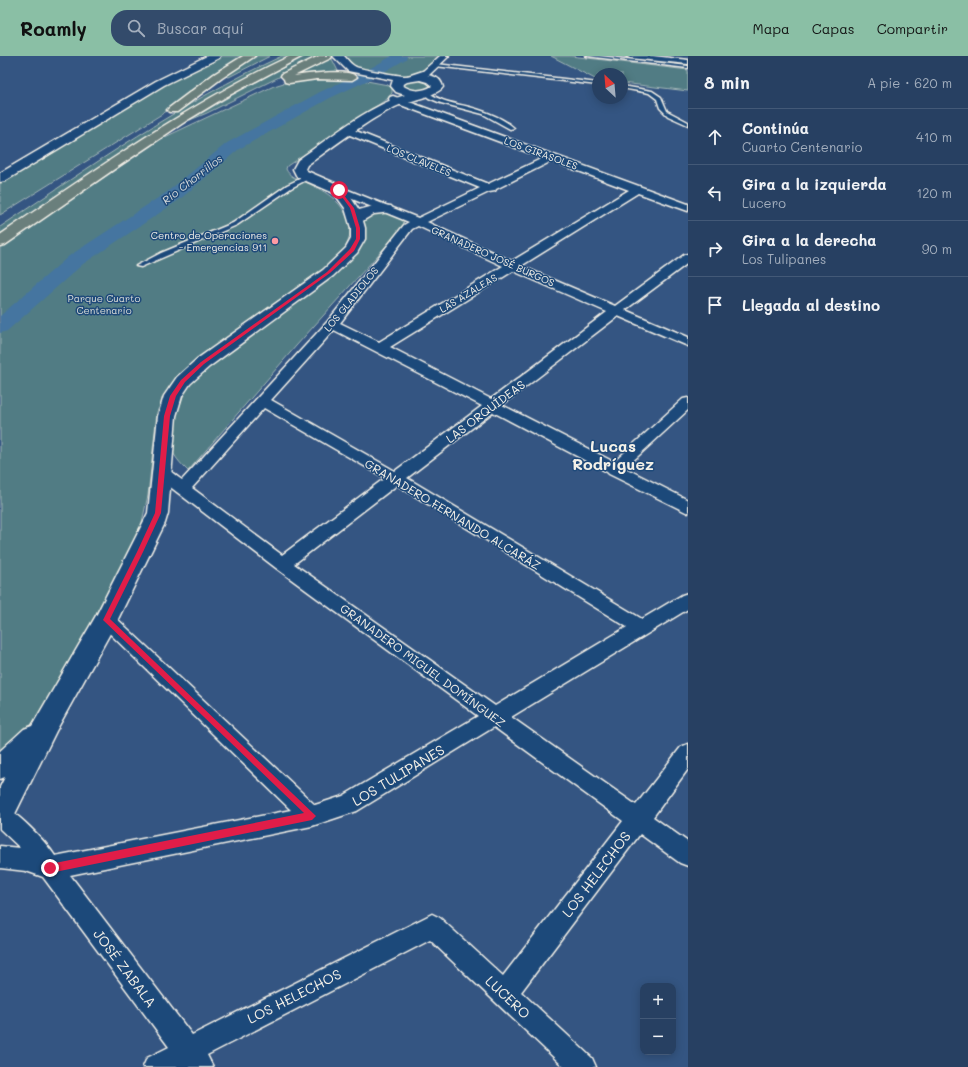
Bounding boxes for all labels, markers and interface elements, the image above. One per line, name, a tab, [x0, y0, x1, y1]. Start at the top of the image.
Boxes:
search box	[111, 10, 391, 46]
text: Roamly	[20, 16, 87, 41]
icon: search	[125, 17, 147, 39]
text: Buscar aquí	[157, 18, 244, 38]
text: Mapa	[753, 19, 790, 38]
text: Capas	[812, 19, 855, 38]
text: Compartir	[877, 19, 948, 38]
north arrow	[592, 68, 628, 104]
text: 8 min	[704, 71, 750, 93]
text: A pie · 620 m	[867, 74, 952, 91]
text: Continúa	[742, 118, 809, 138]
icon: ahead	[704, 126, 726, 148]
text: 410 m	[916, 128, 952, 145]
street label: LOS GIRASOLES	[502, 133, 580, 173]
text: Cuarto Centenario	[742, 138, 862, 155]
street label: LOS CLAVELES	[385, 141, 454, 179]
water label: Río Chorrillos	[159, 151, 225, 207]
text: Gira a la izquierda	[742, 174, 887, 194]
route start	[330, 181, 348, 199]
icon: left	[704, 182, 726, 204]
text: 120 m	[916, 184, 952, 201]
text: Lucero	[742, 194, 786, 211]
street label: GRANADERO JOSÉ BURGOS	[429, 222, 557, 290]
place label: Centro de Operaciones - Emergencias 911	[151, 228, 267, 254]
text: Gira a la derecha	[742, 230, 876, 250]
marker: Centro de Operaciones - Emergencias 911	[270, 236, 280, 246]
icon: right	[704, 238, 726, 260]
text: 90 m	[922, 240, 952, 257]
text: Los Tulipanes	[742, 250, 826, 267]
street label: LOS GLADIOLOS	[321, 263, 382, 334]
street label: LAS AZALEAS	[436, 270, 500, 316]
park label: Parque Cuarto Centenario	[68, 291, 140, 317]
icon: arrive	[704, 294, 726, 316]
text: Llegada al destino	[742, 295, 880, 315]
street label: LAS ORQUÍDEAS	[442, 376, 528, 446]
district label: Lucas Rodríguez	[572, 435, 654, 474]
street label: GRANADERO FERNANDO ALCARÁZ	[362, 455, 544, 573]
street label: GRANADERO MIGUEL DOMÍNGUEZ	[337, 600, 509, 730]
street label: LOS TULIPANES	[348, 740, 448, 810]
street label: LOS HELECHOS	[557, 827, 635, 921]
route end	[41, 859, 59, 877]
street label: JOSÉ ZABALA	[89, 925, 161, 1011]
street label: LOS HELECHOS	[244, 964, 344, 1028]
street label: LUCERO	[481, 971, 535, 1023]
map controls	[640, 983, 676, 1055]
button: +	[640, 983, 676, 1019]
button: −	[640, 1019, 676, 1055]

